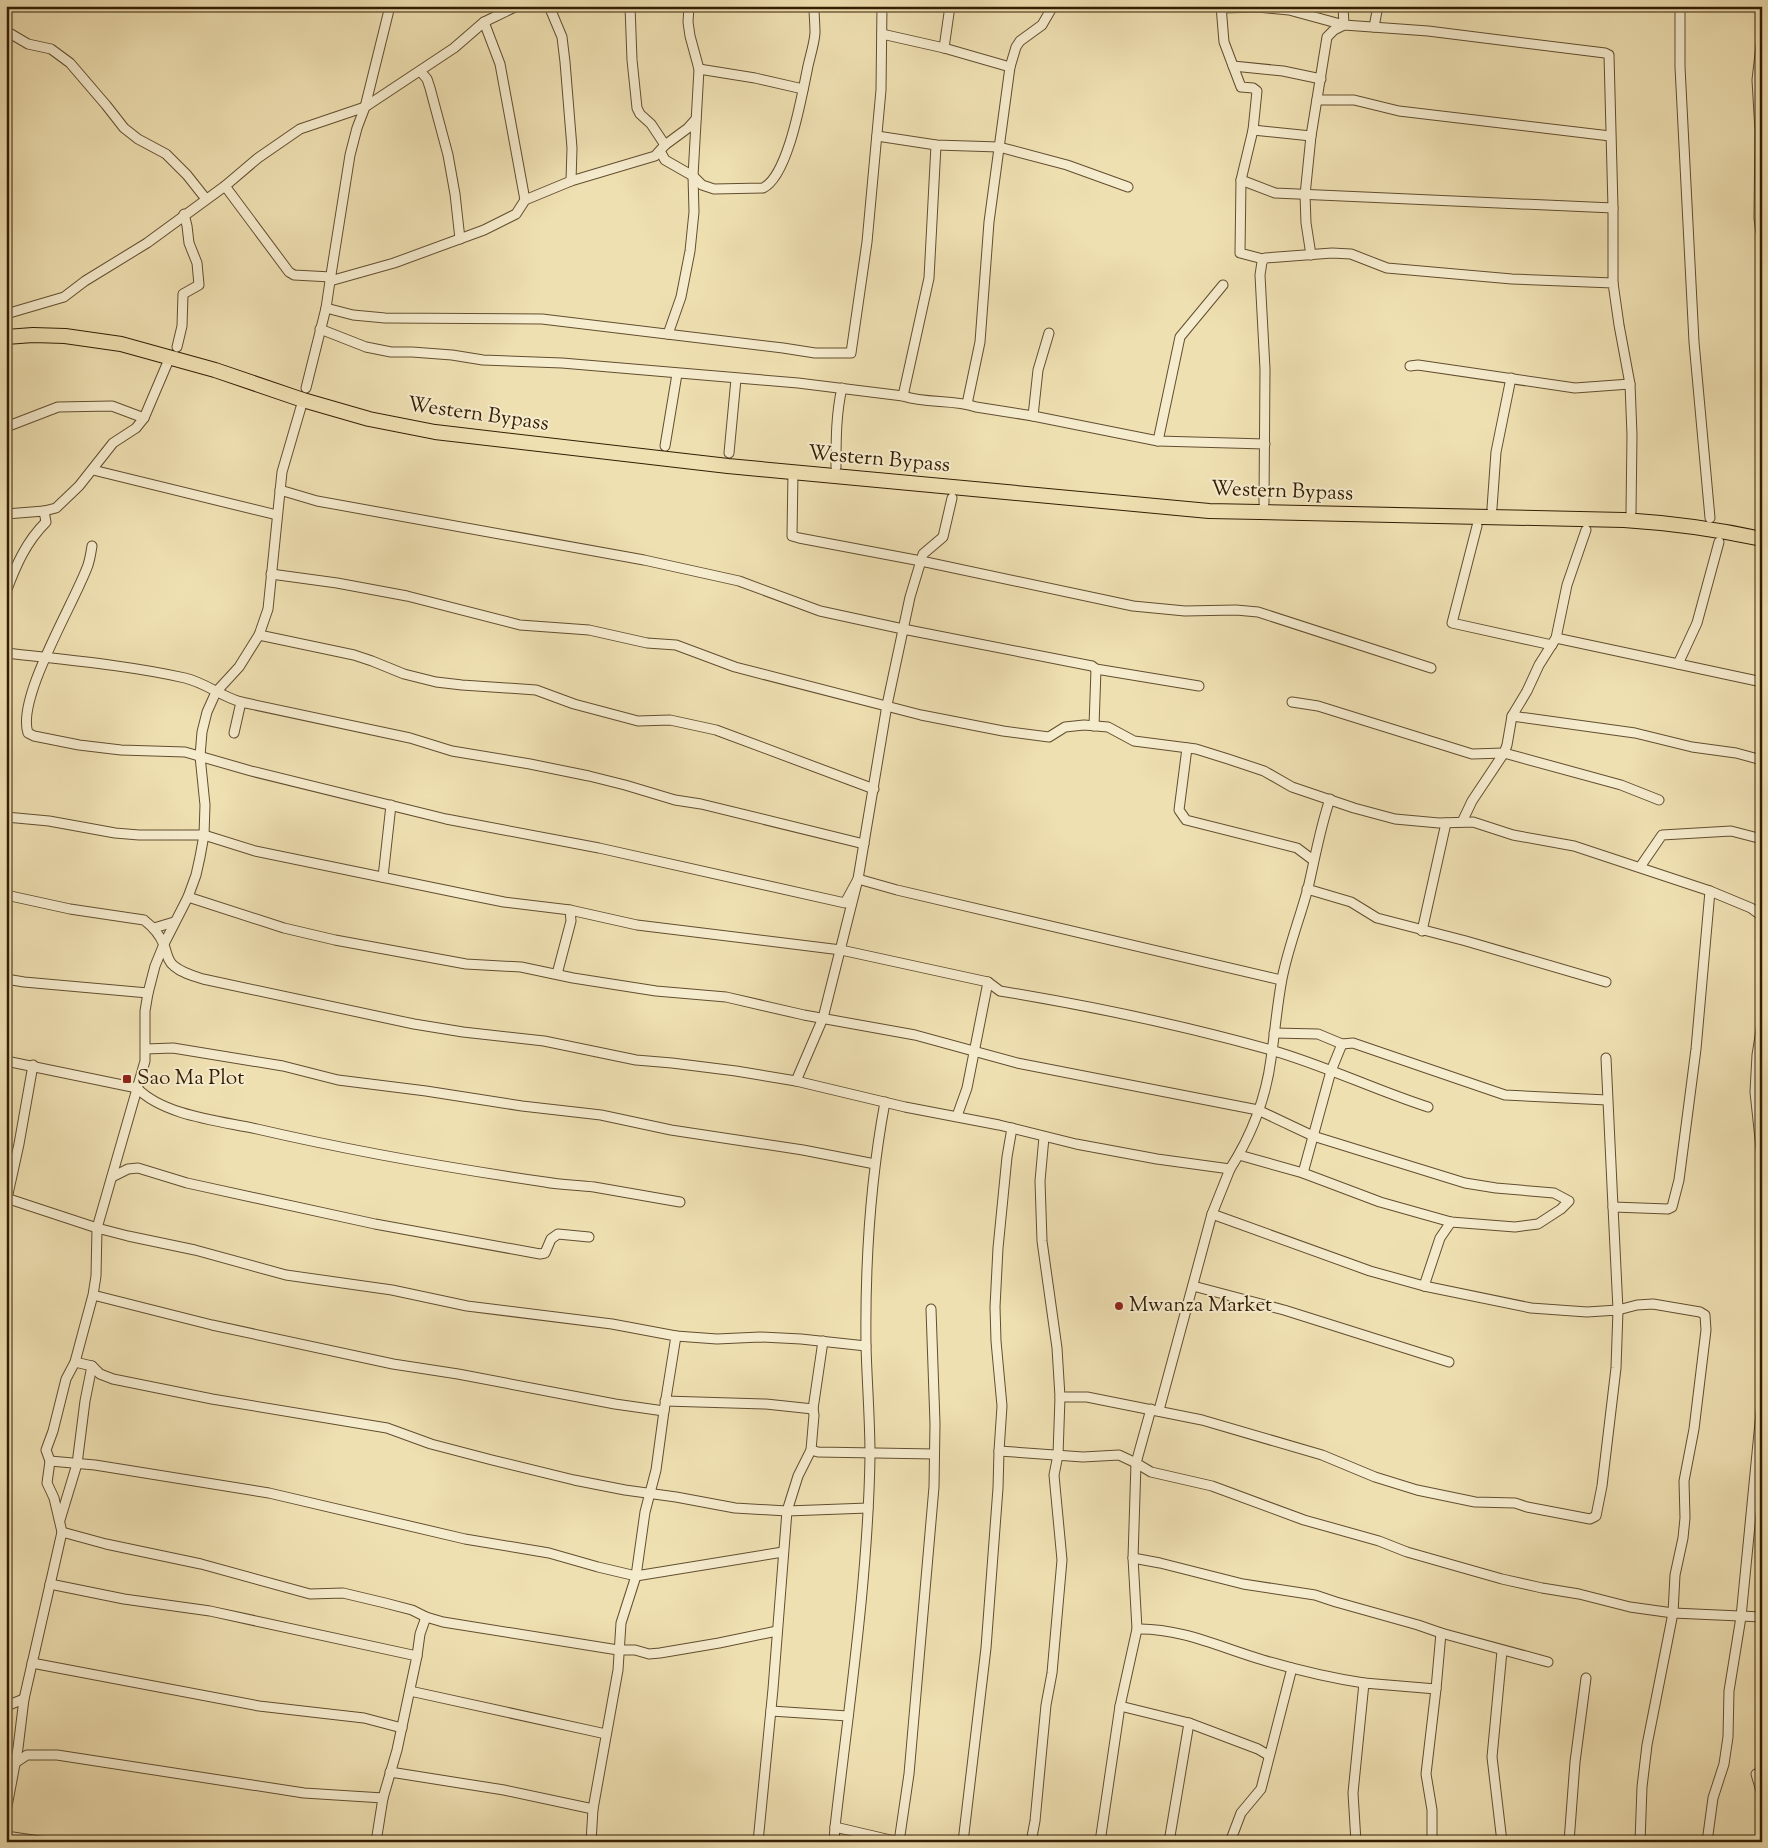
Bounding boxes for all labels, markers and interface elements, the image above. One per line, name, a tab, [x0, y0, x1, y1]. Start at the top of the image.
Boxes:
street label: Western Bypass	[405, 390, 551, 440]
street label: Western Bypass	[807, 439, 951, 481]
street label: Western Bypass	[1210, 475, 1354, 509]
place label: Sao Ma Plot	[137, 1064, 244, 1094]
marker: Sao Ma Plot	[121, 1073, 133, 1085]
place label: Mwanza Market	[1129, 1291, 1272, 1321]
marker: Mwanza Market	[1113, 1300, 1125, 1312]

